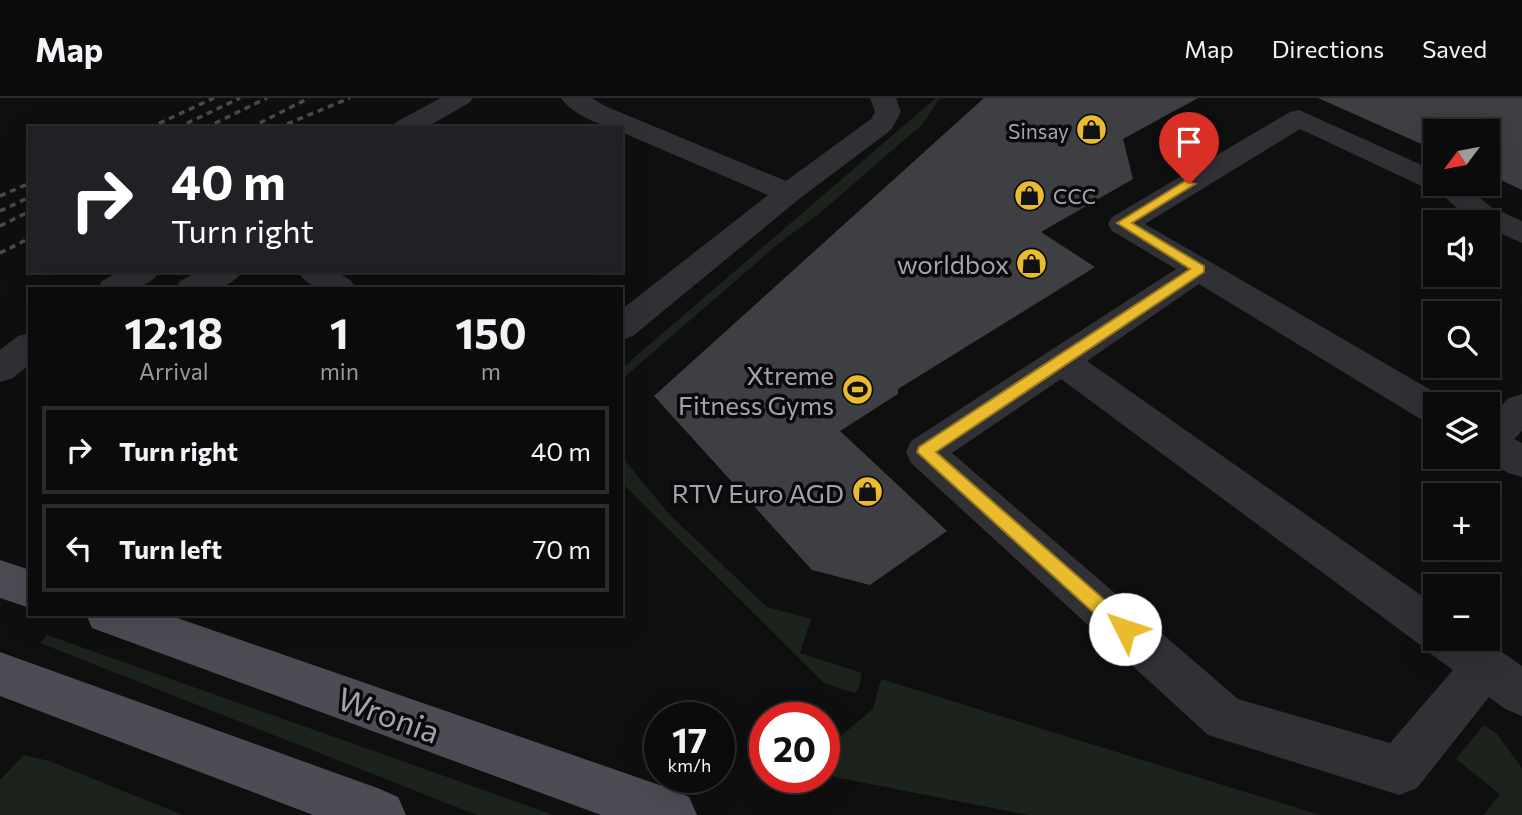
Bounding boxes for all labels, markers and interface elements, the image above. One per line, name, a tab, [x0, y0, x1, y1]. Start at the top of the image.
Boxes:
text: Map	[35, 28, 103, 69]
text: Map	[1184, 34, 1234, 63]
text: Directions	[1272, 34, 1384, 63]
text: Saved	[1422, 34, 1487, 63]
pin	[1159, 112, 1219, 184]
shop icon: Sinsay	[1075, 113, 1109, 147]
place label: Sinsay	[1008, 118, 1069, 143]
north arrow	[1423, 119, 1500, 196]
map controls	[1423, 119, 1500, 651]
icon: arrive	[1170, 123, 1208, 161]
text: 40 m	[171, 150, 286, 210]
icon: right	[56, 154, 147, 245]
shop icon: CCC	[1013, 178, 1047, 212]
place label: CCC	[1053, 183, 1096, 208]
text: Turn right	[171, 210, 314, 250]
button: sound	[1423, 210, 1500, 287]
shop icon: worldbox	[1015, 246, 1049, 280]
place label: worldbox	[897, 248, 1009, 279]
button: search	[1423, 301, 1500, 378]
text: 12:18	[124, 306, 223, 358]
text: 1	[330, 306, 349, 358]
text: 150	[455, 306, 527, 358]
text: Arrival	[139, 357, 209, 385]
text: min	[320, 357, 359, 385]
text: m	[481, 357, 501, 385]
place label: Xtreme Fitness Gyms	[678, 359, 834, 420]
sports icon: Xtreme Fitness Gyms	[840, 372, 874, 406]
button: layers	[1423, 392, 1500, 469]
icon: right	[60, 431, 98, 469]
text: Turn right	[119, 435, 238, 466]
text: 40 m	[531, 435, 591, 466]
shop icon: RTV Euro AGD	[850, 475, 884, 509]
place label: RTV Euro AGD	[672, 477, 844, 508]
button: +	[1423, 483, 1500, 560]
icon: left	[60, 529, 98, 567]
text: Turn left	[119, 533, 222, 564]
text: 70 m	[533, 533, 591, 564]
button: −	[1423, 574, 1500, 651]
position arrow	[1088, 592, 1162, 666]
street label: Wronia	[332, 677, 446, 751]
speed limit sign: 20	[749, 702, 840, 793]
text: 17	[672, 717, 707, 760]
text: km/h	[668, 754, 711, 776]

